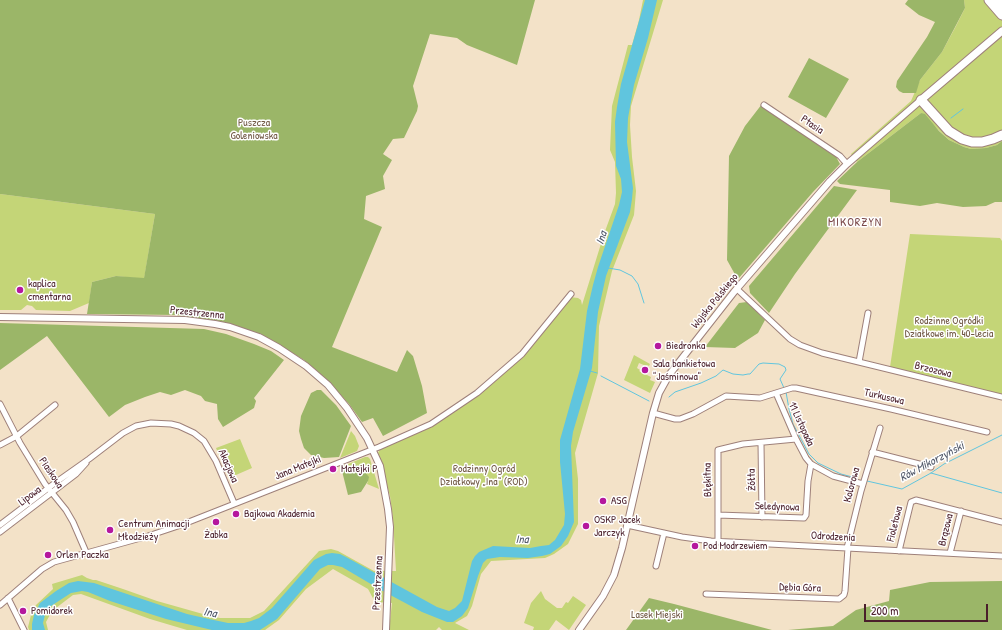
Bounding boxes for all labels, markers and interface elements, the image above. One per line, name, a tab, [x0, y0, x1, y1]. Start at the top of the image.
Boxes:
street label: Ptasia	[798, 113, 826, 137]
park label: Puszcza Goleniowska	[230, 116, 278, 142]
district label: MIKORZYN	[828, 216, 882, 230]
water label: Ina	[593, 230, 611, 246]
street label: Wojska Polskiego	[689, 271, 741, 331]
place label: kaplica cmentarna	[28, 277, 71, 303]
marker: kaplica cmentarna	[15, 285, 25, 295]
street label: Przestrzenna	[169, 304, 225, 322]
park label: Rodzinne Ogródki Działkowe im. 40-lecia	[905, 314, 993, 340]
place label: Biedronka	[666, 339, 705, 353]
marker: Biedronka	[653, 341, 663, 351]
place label: Sala bankietowa "Jaśminowa"	[653, 357, 715, 383]
street label: Brzozowa	[913, 359, 953, 381]
marker: Sala bankietowa "Jaśminowa"	[640, 365, 650, 375]
street label: Turkusowa	[863, 386, 905, 408]
street label: 11 Listopada	[785, 400, 817, 448]
water label: Rów Mikorzyński	[897, 439, 967, 485]
street label: Akacjowa	[215, 447, 241, 485]
street label: Jana Matejki	[273, 453, 323, 483]
street label: Piaskowa	[36, 455, 66, 491]
place label: Matejki P	[341, 462, 377, 476]
park label: Rodzinny Ogród Działkowy „Ina“ (ROD)	[440, 462, 528, 488]
street label: Błękitna	[701, 463, 715, 497]
marker: Matejki P	[328, 464, 338, 474]
street label: Kolorowa	[841, 466, 863, 504]
street label: Żółta	[745, 469, 759, 491]
street label: Lipowa	[16, 483, 44, 509]
place label: ASG	[611, 494, 627, 508]
marker: ASG	[598, 496, 608, 506]
street label: Seledynowa	[755, 500, 799, 514]
street label: Fioletowa	[884, 505, 906, 543]
place label: Bajkowa Akademia	[244, 507, 315, 521]
marker: Bajkowa Akademia	[231, 509, 241, 519]
place label: OSKP Jacek Jarczyk	[594, 513, 640, 539]
street label: Brązowa	[936, 513, 956, 547]
place label: Centrum Animacji Młodzieży	[118, 517, 190, 543]
marker: Żabka	[211, 517, 221, 527]
marker: OSKP Jacek Jarczyk	[581, 521, 591, 531]
marker: Centrum Animacji Młodzieży	[105, 525, 115, 535]
place label: Żabka	[204, 528, 228, 542]
street label: Odrodzenia	[811, 529, 855, 545]
water label: Ina	[516, 533, 528, 547]
place label: Pod Modrzewiem	[703, 539, 768, 553]
marker: Pod Modrzewiem	[690, 541, 700, 551]
place label: Orlen Paczka	[56, 548, 109, 562]
marker: Orlen Paczka	[43, 550, 53, 560]
street label: Przestrzenna	[370, 556, 386, 610]
street label: Dębia Góra	[779, 581, 821, 595]
scale bar	[866, 596, 990, 622]
text: 200 m	[871, 602, 898, 619]
place label: Pomidorek	[31, 604, 73, 618]
water label: Ina	[202, 605, 218, 621]
marker: Pomidorek	[18, 606, 28, 616]
park label: Lasek Miejski	[631, 608, 683, 622]

